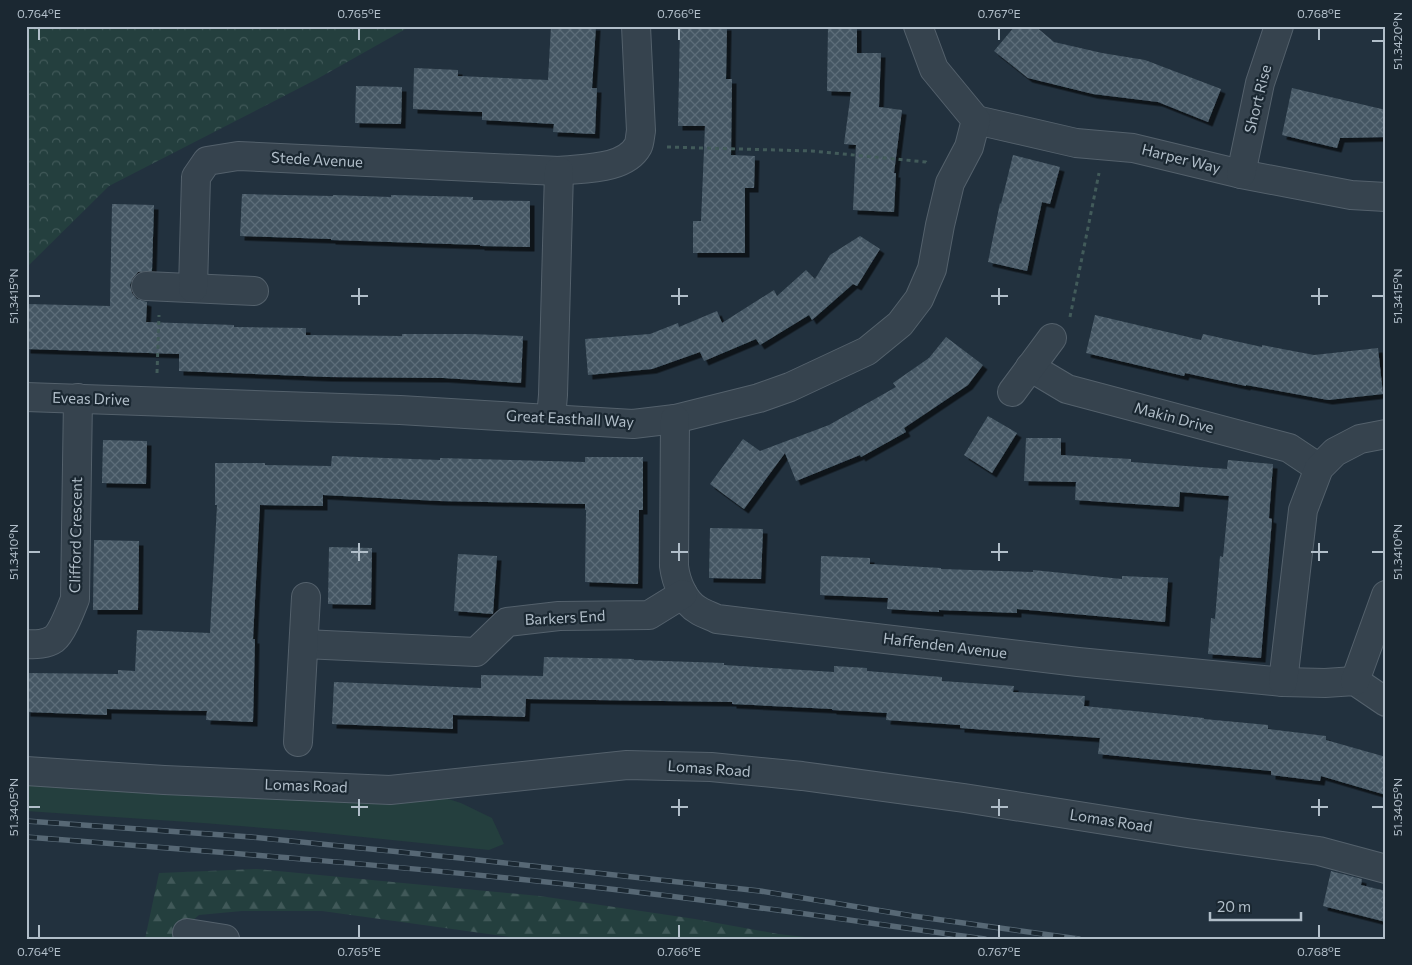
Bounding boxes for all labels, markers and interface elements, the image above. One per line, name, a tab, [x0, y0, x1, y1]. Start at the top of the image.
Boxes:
text: 0.764°E	[17, 6, 61, 20]
text: 0.765°E	[337, 6, 381, 20]
text: 0.766°E	[657, 6, 701, 20]
text: 0.767°E	[977, 6, 1021, 20]
text: 0.768°E	[1297, 6, 1341, 20]
text: 51.3420°N	[1390, 12, 1404, 70]
street label: Short Rise	[1240, 63, 1274, 135]
street label: Harper Way	[1140, 140, 1223, 177]
street label: Stede Avenue	[271, 148, 364, 170]
text: 51.3415°N	[6, 268, 20, 324]
text: 51.3415°N	[1390, 268, 1404, 324]
street label: Eveas Drive	[52, 388, 130, 408]
street label: Makin Drive	[1132, 398, 1216, 436]
street label: Great Easthall Way	[506, 406, 635, 430]
street label: Clifford Crescent	[65, 477, 85, 593]
text: 51.3410°N	[6, 524, 20, 580]
text: 51.3410°N	[1390, 524, 1404, 580]
street label: Barkers End	[524, 606, 606, 628]
street label: Haffenden Avenue	[882, 628, 1008, 662]
street label: Lomas Road	[667, 756, 751, 780]
street label: Lomas Road	[264, 775, 348, 795]
text: 51.3405°N	[6, 778, 20, 836]
text: 51.3405°N	[1390, 778, 1404, 836]
street label: Lomas Road	[1069, 805, 1154, 835]
scale bar	[1210, 890, 1301, 922]
text: 20 m	[1217, 897, 1251, 915]
text: 0.764°E	[17, 944, 61, 958]
text: 0.765°E	[337, 944, 381, 958]
text: 0.766°E	[657, 944, 701, 958]
text: 0.767°E	[977, 944, 1021, 958]
text: 0.768°E	[1297, 944, 1341, 958]

